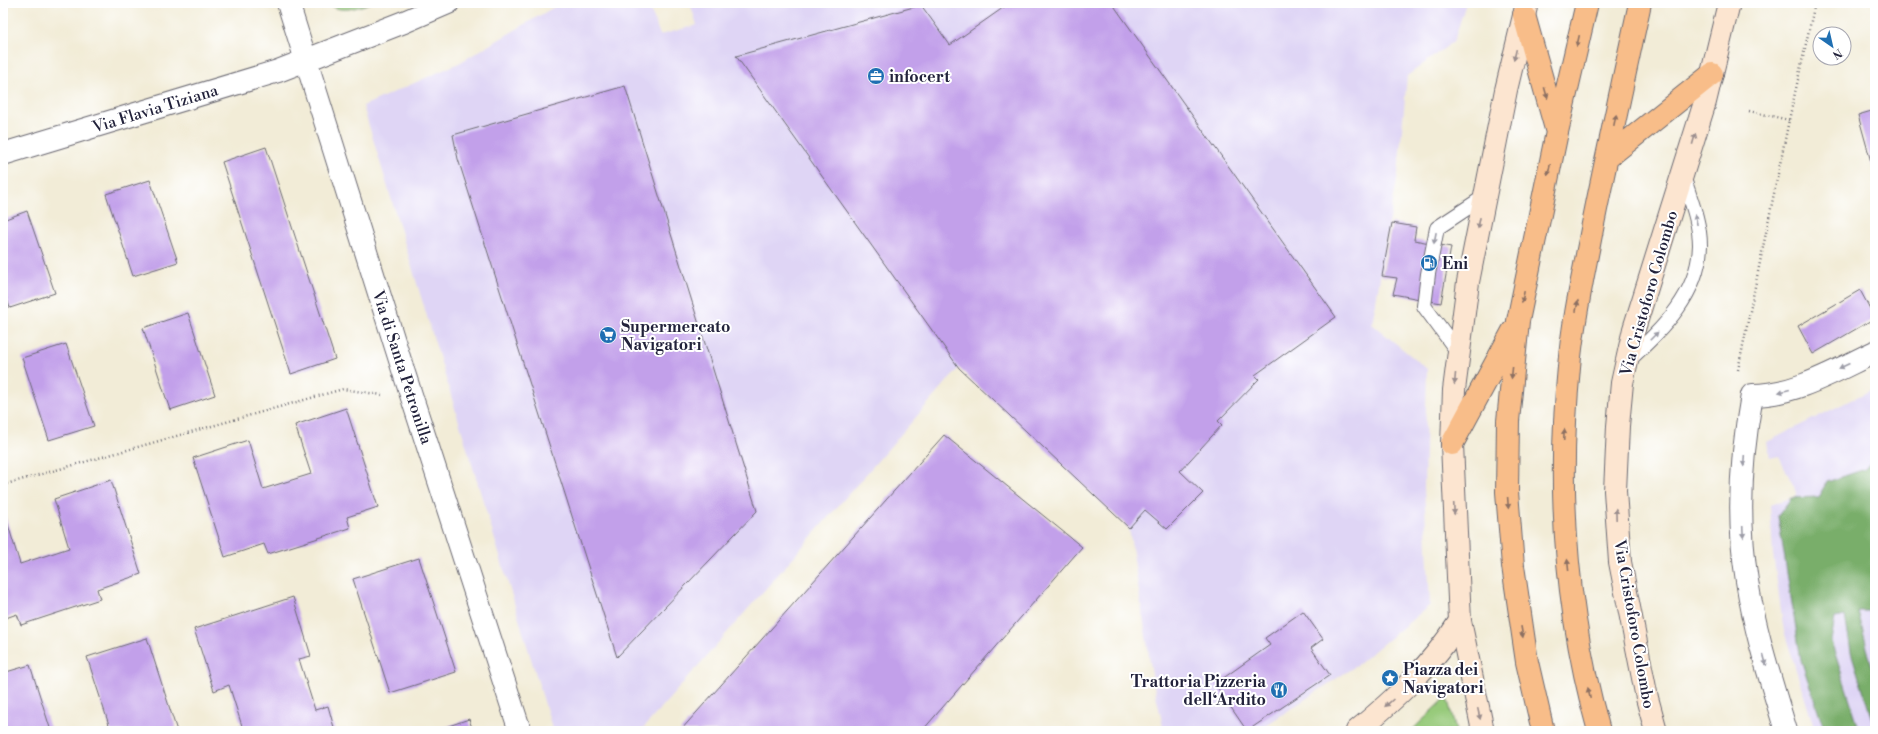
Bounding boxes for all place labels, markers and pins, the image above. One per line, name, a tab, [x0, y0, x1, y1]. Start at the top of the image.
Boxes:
office icon: infocert	[866, 66, 886, 86]
place label: infocert	[889, 67, 950, 87]
fuel station icon: Eni	[1419, 253, 1439, 273]
place label: Eni	[1442, 254, 1468, 274]
place label: Supermercato Navigatori	[621, 317, 730, 355]
supermarket icon: Supermercato Navigatori	[598, 325, 618, 345]
place label: Piazza dei Navigatori	[1403, 660, 1484, 698]
place icon: Piazza dei Navigatori	[1380, 668, 1400, 688]
place label: Trattoria Pizzeria dell‘Ardito	[1131, 672, 1266, 710]
restaurant icon: Trattoria Pizzeria dell‘Ardito	[1269, 680, 1289, 700]

